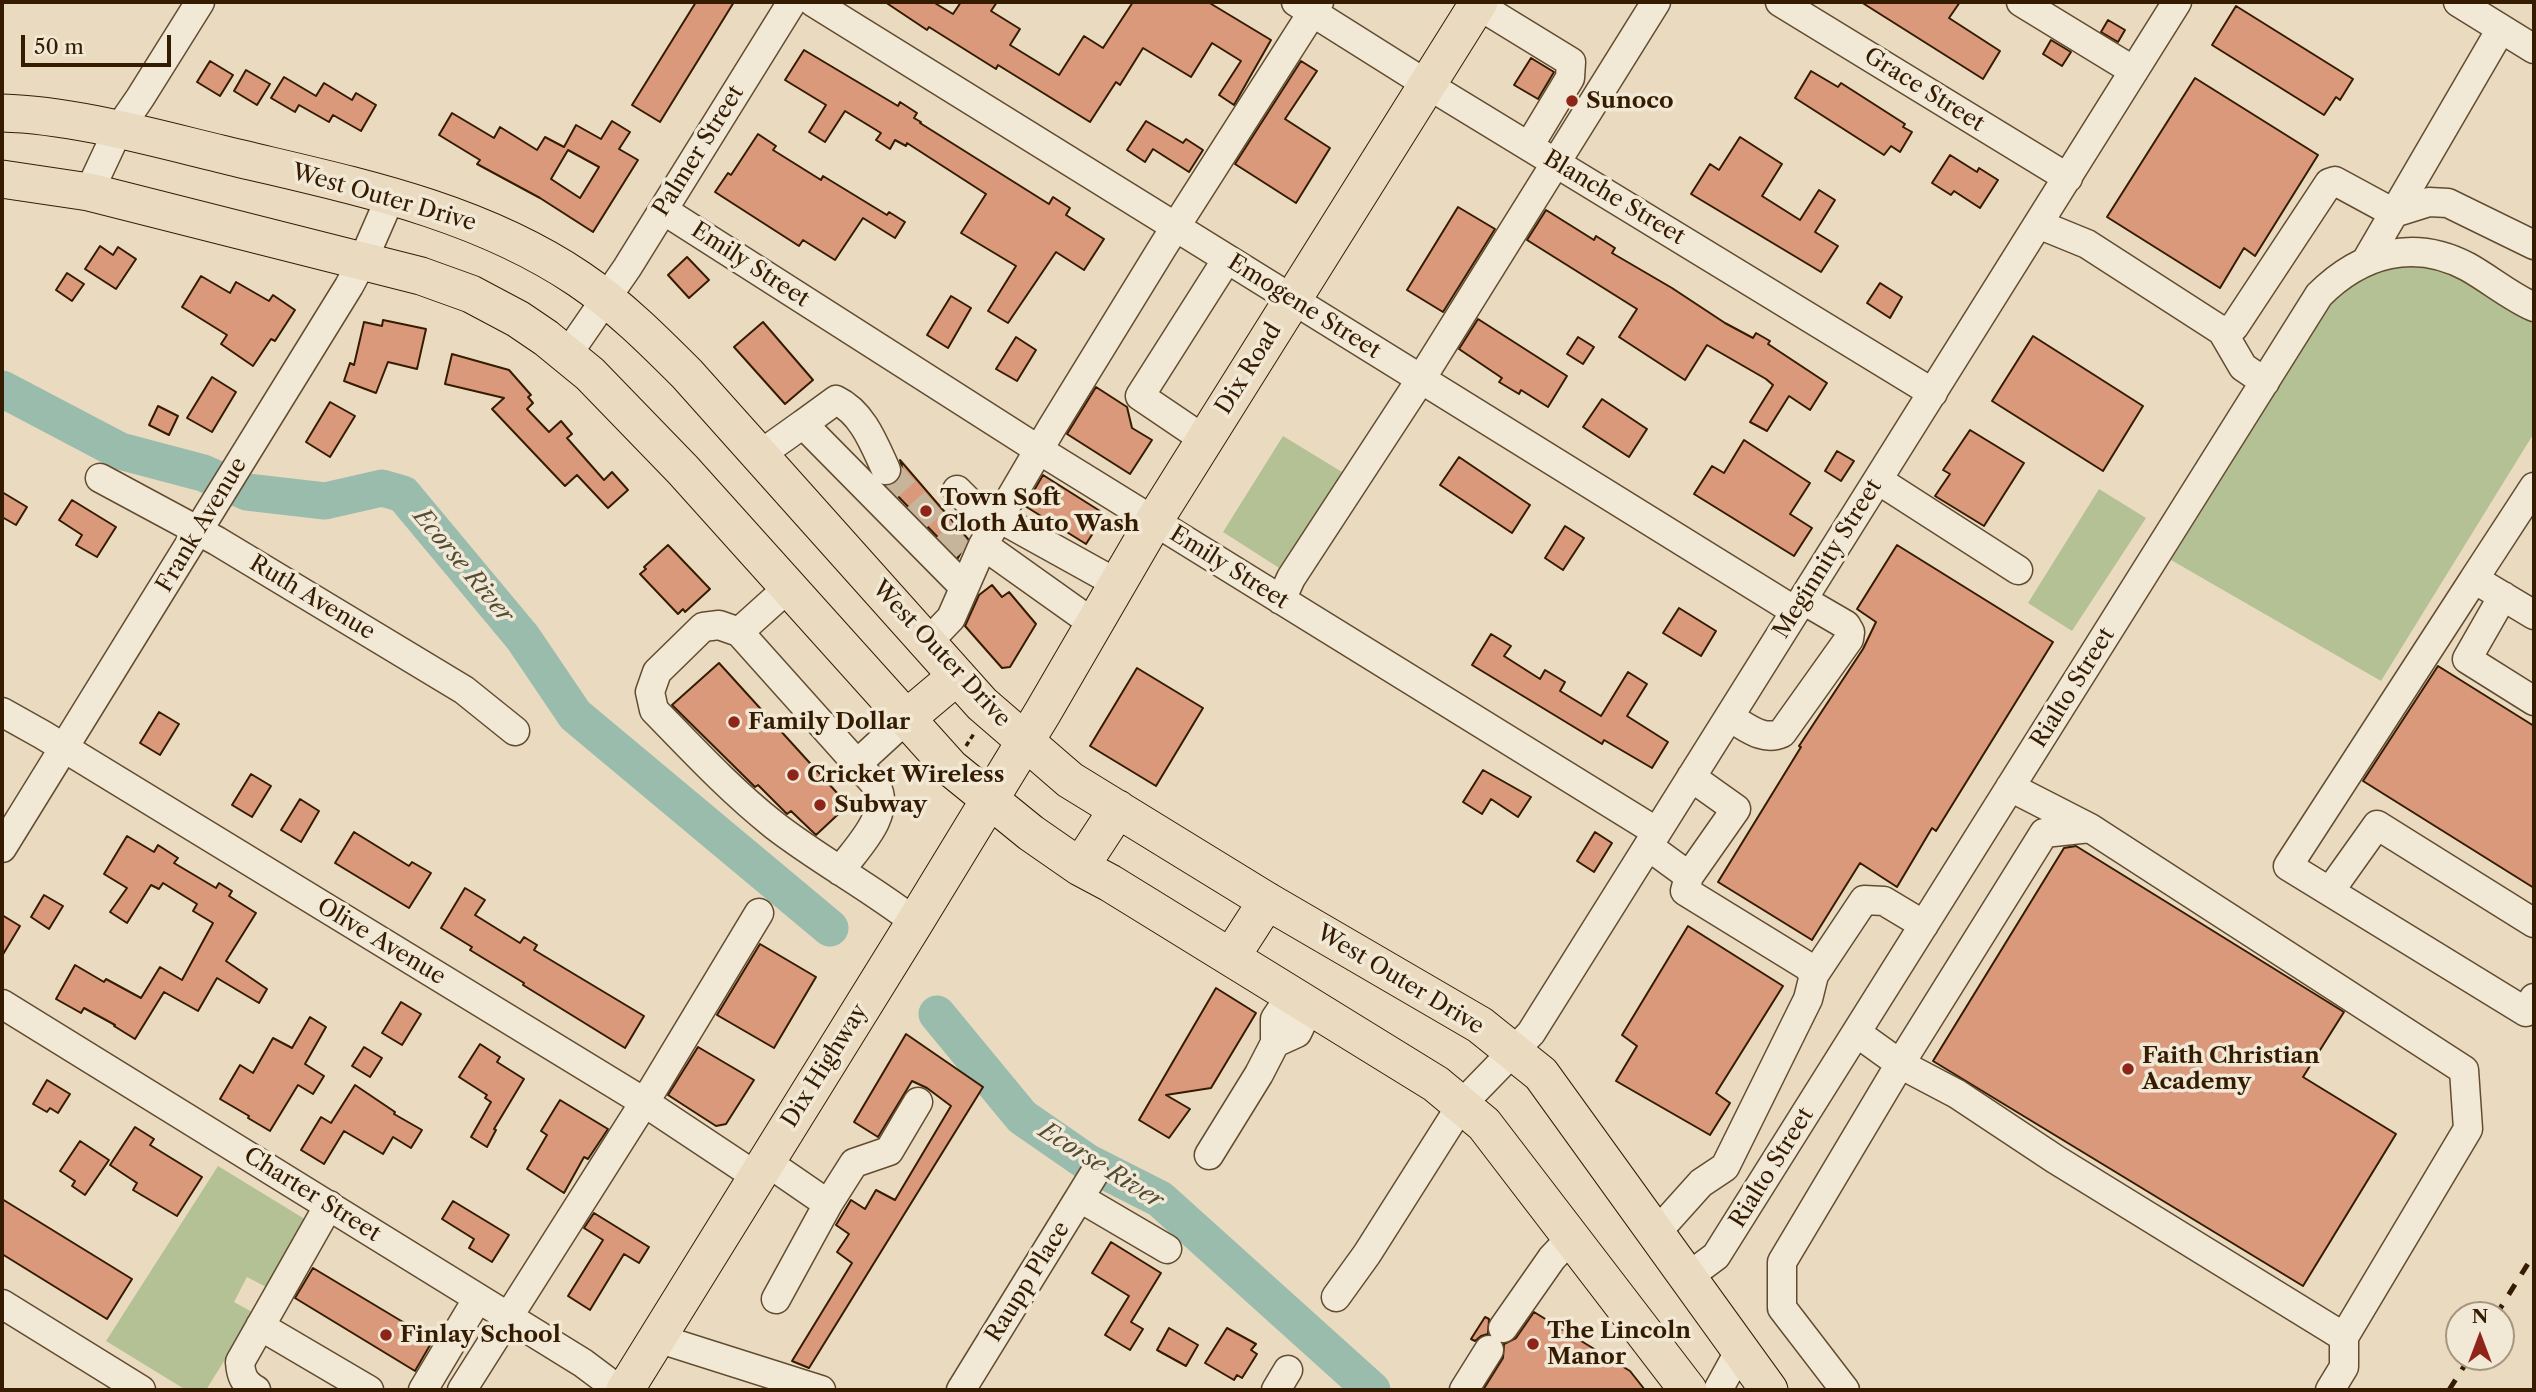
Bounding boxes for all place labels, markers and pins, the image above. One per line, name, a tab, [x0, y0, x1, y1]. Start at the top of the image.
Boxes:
place label: Sunoco	[1586, 87, 1674, 115]
marker: Sunoco	[1564, 93, 1580, 109]
place label: Town Soft Cloth Auto Wash	[940, 484, 1140, 538]
marker: Town Soft Cloth Auto Wash	[918, 503, 934, 519]
place label: Family Dollar	[748, 708, 910, 736]
marker: Family Dollar	[726, 714, 742, 730]
place label: Cricket Wireless	[807, 761, 1004, 789]
marker: Cricket Wireless	[785, 767, 801, 783]
place label: Subway	[834, 791, 927, 819]
marker: Subway	[812, 797, 828, 813]
place label: Faith Christian Academy	[2142, 1042, 2320, 1096]
marker: Faith Christian Academy	[2120, 1061, 2136, 1077]
place label: The Lincoln Manor	[1547, 1317, 1691, 1371]
place label: Finlay School	[400, 1321, 561, 1349]
marker: Finlay School	[378, 1327, 394, 1343]
marker: The Lincoln Manor	[1525, 1336, 1541, 1352]

